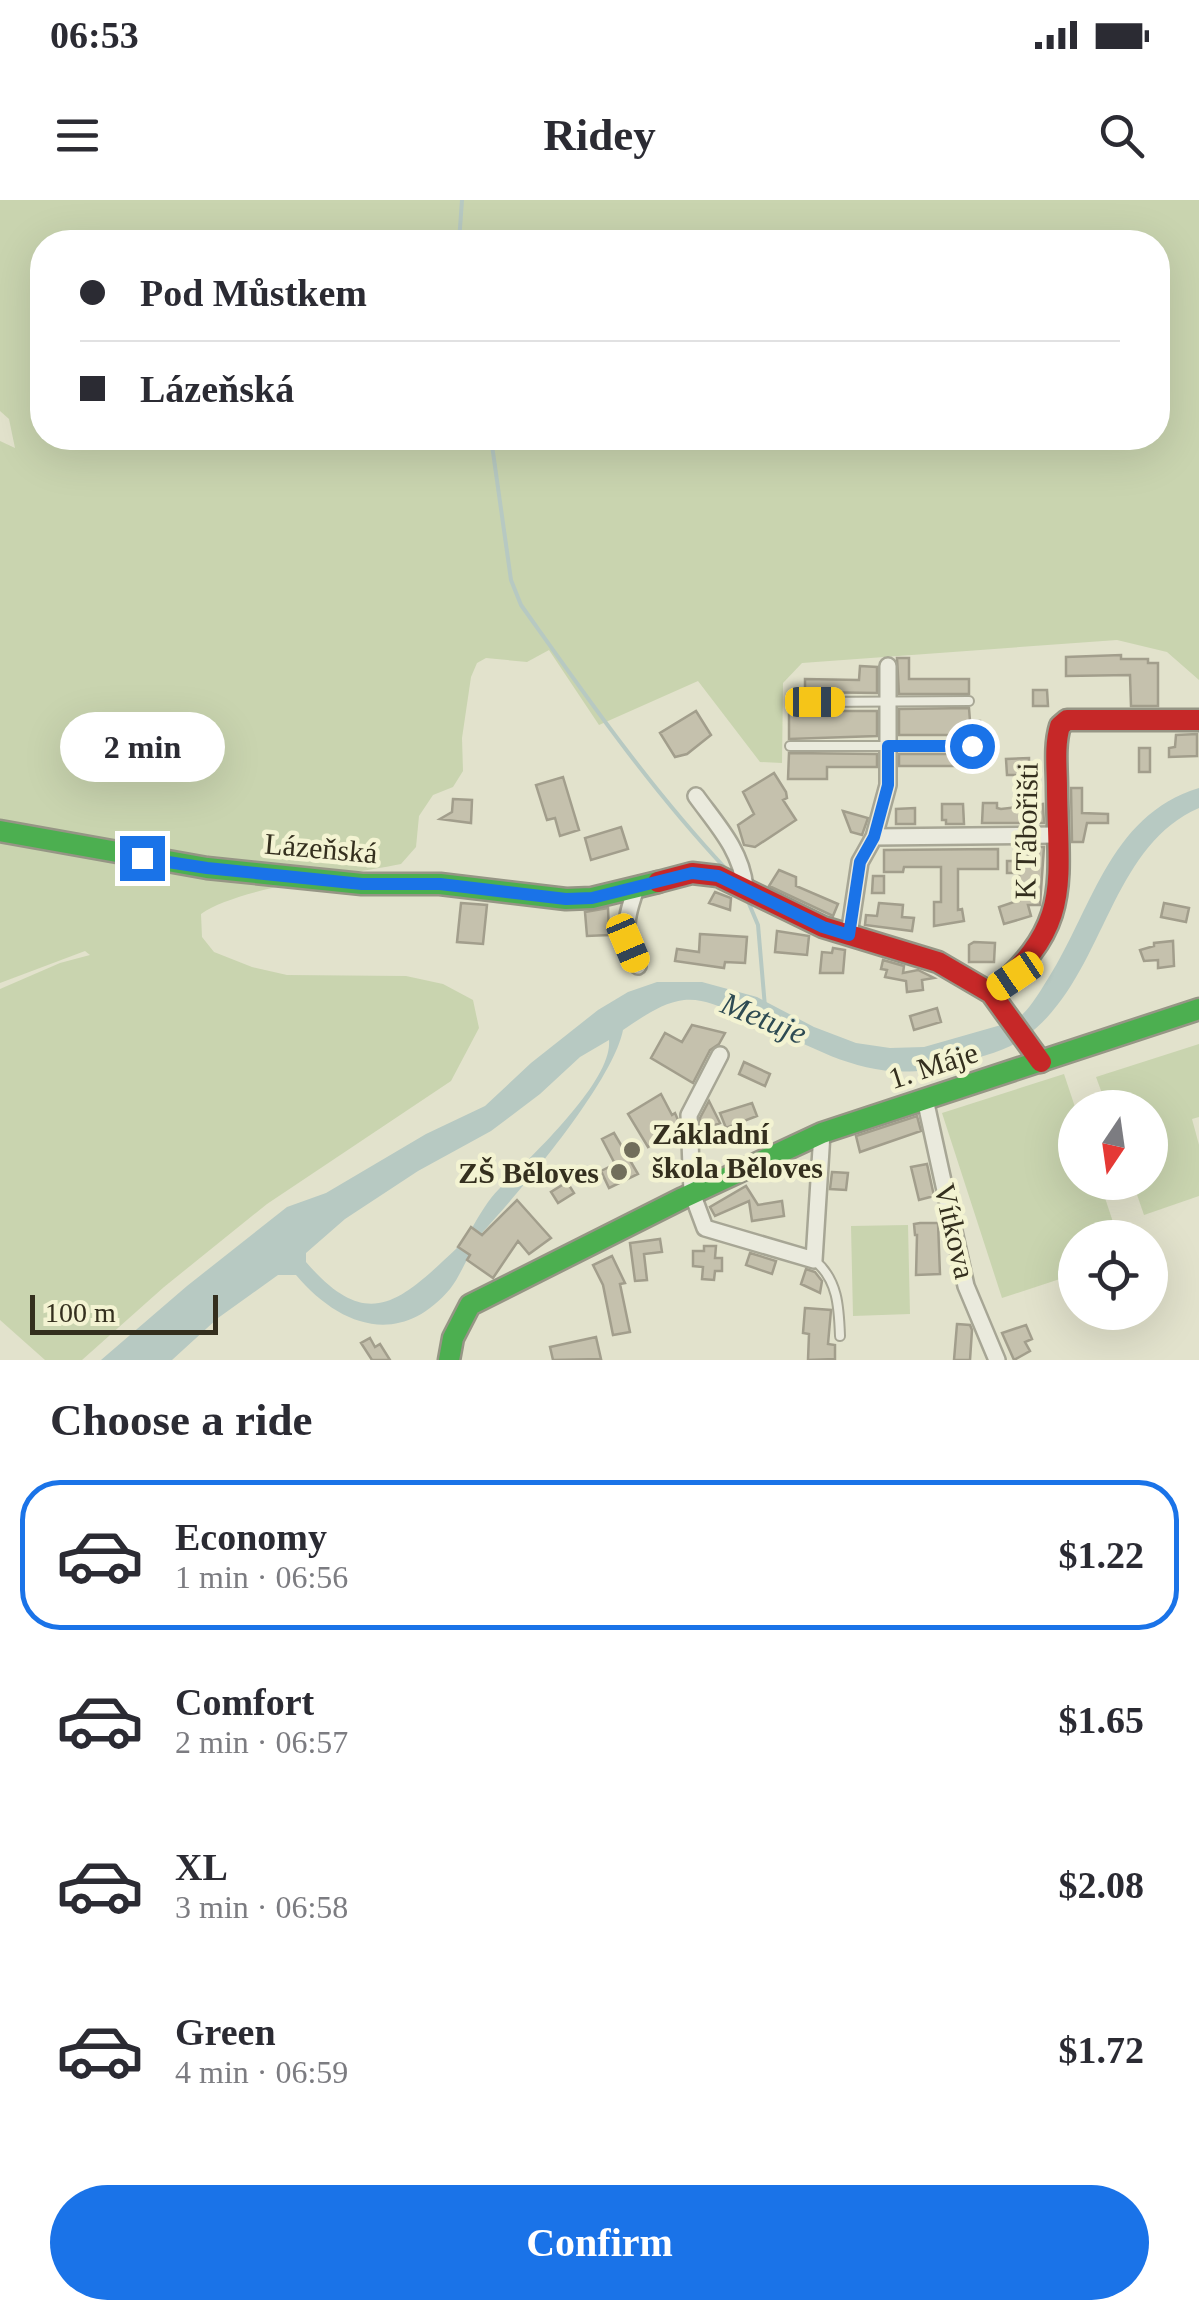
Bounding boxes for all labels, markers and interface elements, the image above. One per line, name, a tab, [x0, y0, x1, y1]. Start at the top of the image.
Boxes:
text: 06:53	[50, 14, 139, 56]
icon: menu	[50, 108, 105, 163]
icon: search	[1094, 108, 1149, 163]
text: Ridey	[543, 110, 656, 160]
text: Pod Můstkem	[140, 272, 367, 314]
text: Lázeňská	[140, 368, 294, 410]
car	[785, 687, 845, 717]
callout: 2 min	[59, 713, 224, 783]
route start	[950, 724, 995, 769]
text: 2 min	[104, 729, 181, 765]
street label: K Tábořišti	[1008, 762, 1044, 900]
street label: Lázeňská	[263, 827, 379, 869]
route end	[120, 836, 165, 881]
car	[602, 910, 654, 976]
car	[982, 947, 1048, 1005]
water label: Metuje	[715, 984, 812, 1051]
street label: 1. Máje	[884, 1035, 982, 1095]
north arrow	[1058, 1090, 1168, 1200]
map controls	[1058, 1090, 1168, 1330]
place label: Základní škola Běloves	[652, 1117, 823, 1184]
marker: Základní škola Běloves	[621, 1139, 643, 1161]
place label: ZŠ Běloves	[458, 1156, 599, 1189]
marker: ZŠ Běloves	[608, 1161, 630, 1183]
street label: Vítkova	[928, 1180, 982, 1282]
button: locate	[1058, 1220, 1168, 1330]
scale bar	[30, 1290, 218, 1334]
text: 100 m	[45, 1297, 116, 1328]
text: Choose a ride	[50, 1395, 313, 1445]
icon: car	[55, 1510, 145, 1600]
text: Economy	[175, 1516, 327, 1558]
text: $1.22	[1059, 1534, 1144, 1576]
text: 1 min · 06:56	[175, 1559, 348, 1595]
icon: car	[55, 1675, 145, 1765]
text: Comfort	[175, 1681, 314, 1723]
text: $1.65	[1059, 1699, 1144, 1741]
text: 2 min · 06:57	[175, 1724, 348, 1760]
icon: car	[55, 1840, 145, 1930]
text: XL	[175, 1846, 228, 1888]
text: $2.08	[1059, 1864, 1144, 1906]
text: 3 min · 06:58	[175, 1889, 348, 1925]
icon: car	[55, 2005, 145, 2095]
text: Green	[175, 2011, 276, 2053]
text: $1.72	[1059, 2029, 1144, 2071]
text: 4 min · 06:59	[175, 2054, 348, 2090]
button: Confirm	[50, 2185, 1149, 2300]

